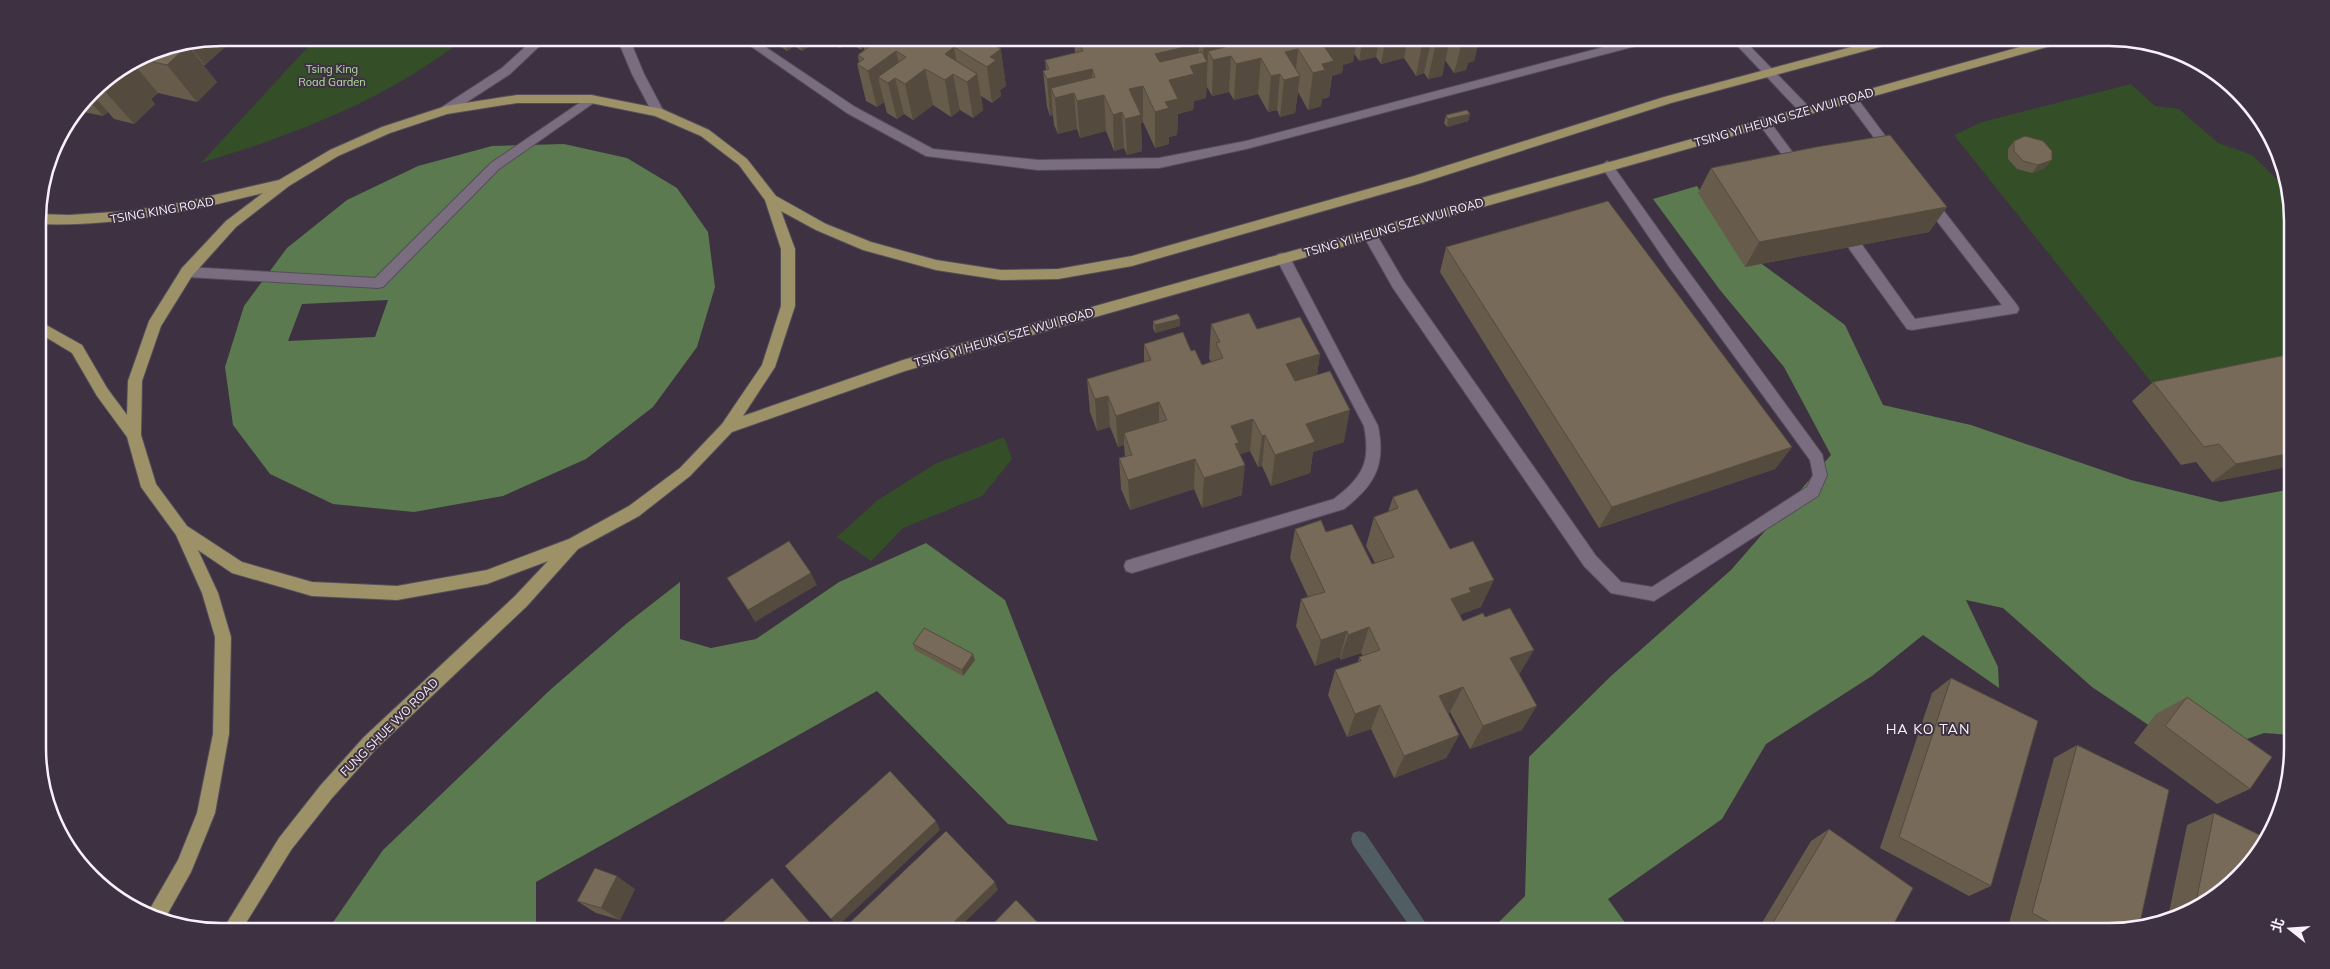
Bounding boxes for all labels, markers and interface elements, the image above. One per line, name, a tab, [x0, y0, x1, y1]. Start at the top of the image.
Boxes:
park label: Tsing King Road Garden	[298, 62, 366, 89]
street label: TSING YI HEUNG SZE WUI ROAD	[1692, 84, 1876, 150]
street label: TSING KING ROAD	[109, 193, 215, 227]
street label: TSING YI HEUNG SZE WUI ROAD	[1302, 194, 1486, 260]
street label: TSING YI HEUNG SZE WUI ROAD	[912, 304, 1096, 370]
street label: FUNG SHUE WO ROAD	[337, 675, 441, 779]
district label: HA KO TAN	[1886, 720, 1970, 738]
north arrow	[2265, 904, 2315, 954]
text: 北	[2267, 916, 2288, 935]

